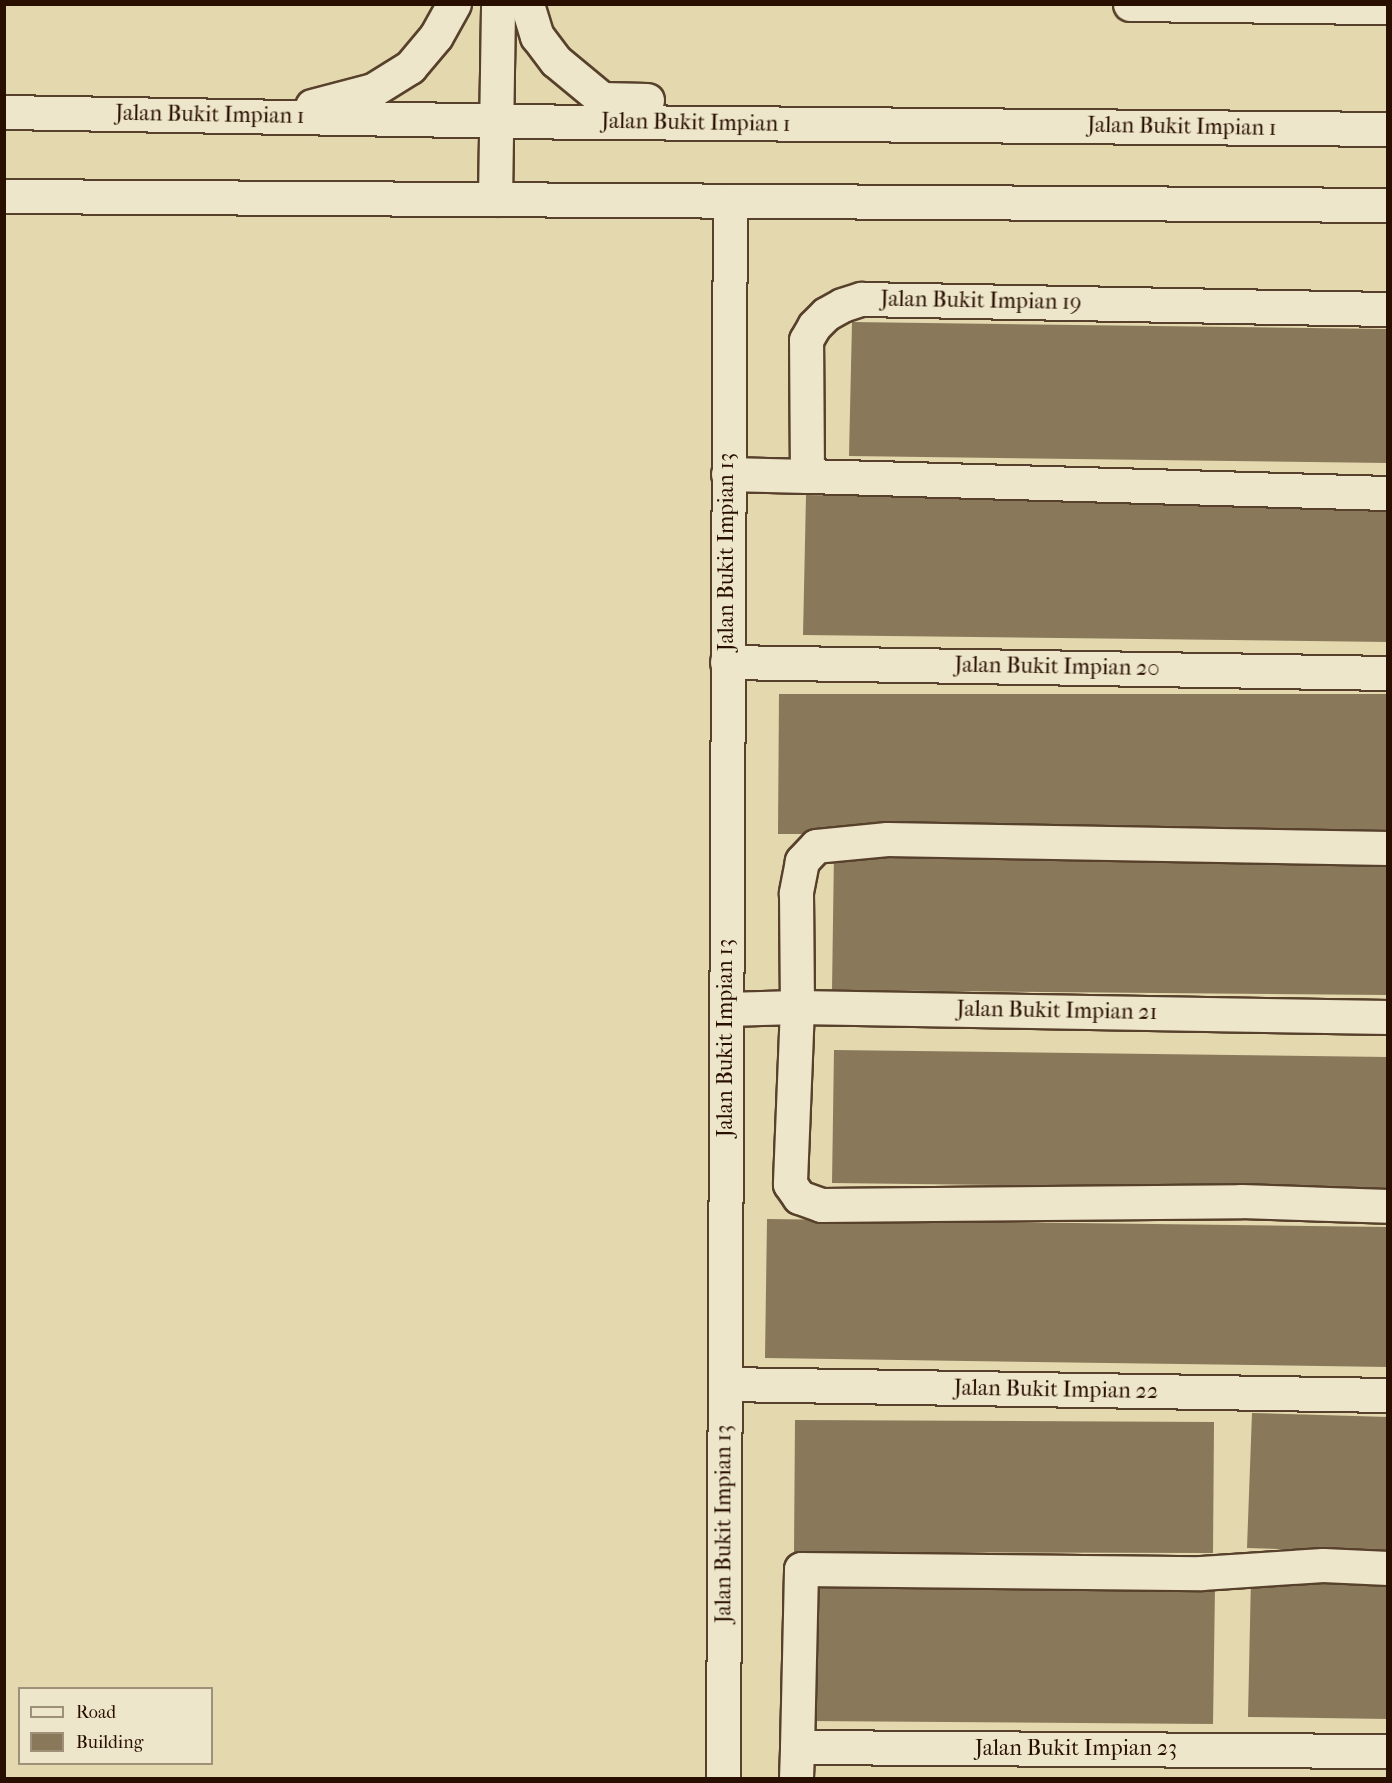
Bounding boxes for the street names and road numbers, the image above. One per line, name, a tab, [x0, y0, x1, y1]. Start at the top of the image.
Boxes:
street label: Jalan Bukit Impian 1	[115, 100, 305, 130]
street label: Jalan Bukit Impian 1	[601, 108, 791, 138]
street label: Jalan Bukit Impian 1	[1087, 112, 1277, 142]
street label: Jalan Bukit Impian 19	[880, 286, 1082, 316]
street label: Jalan Bukit Impian 13	[714, 453, 740, 651]
street label: Jalan Bukit Impian 20	[954, 652, 1160, 682]
street label: Jalan Bukit Impian 13	[713, 939, 739, 1137]
street label: Jalan Bukit Impian 21	[956, 996, 1158, 1026]
street label: Jalan Bukit Impian 22	[954, 1375, 1158, 1405]
street label: Jalan Bukit Impian 13	[711, 1425, 737, 1623]
street label: Jalan Bukit Impian 23	[975, 1736, 1177, 1762]

